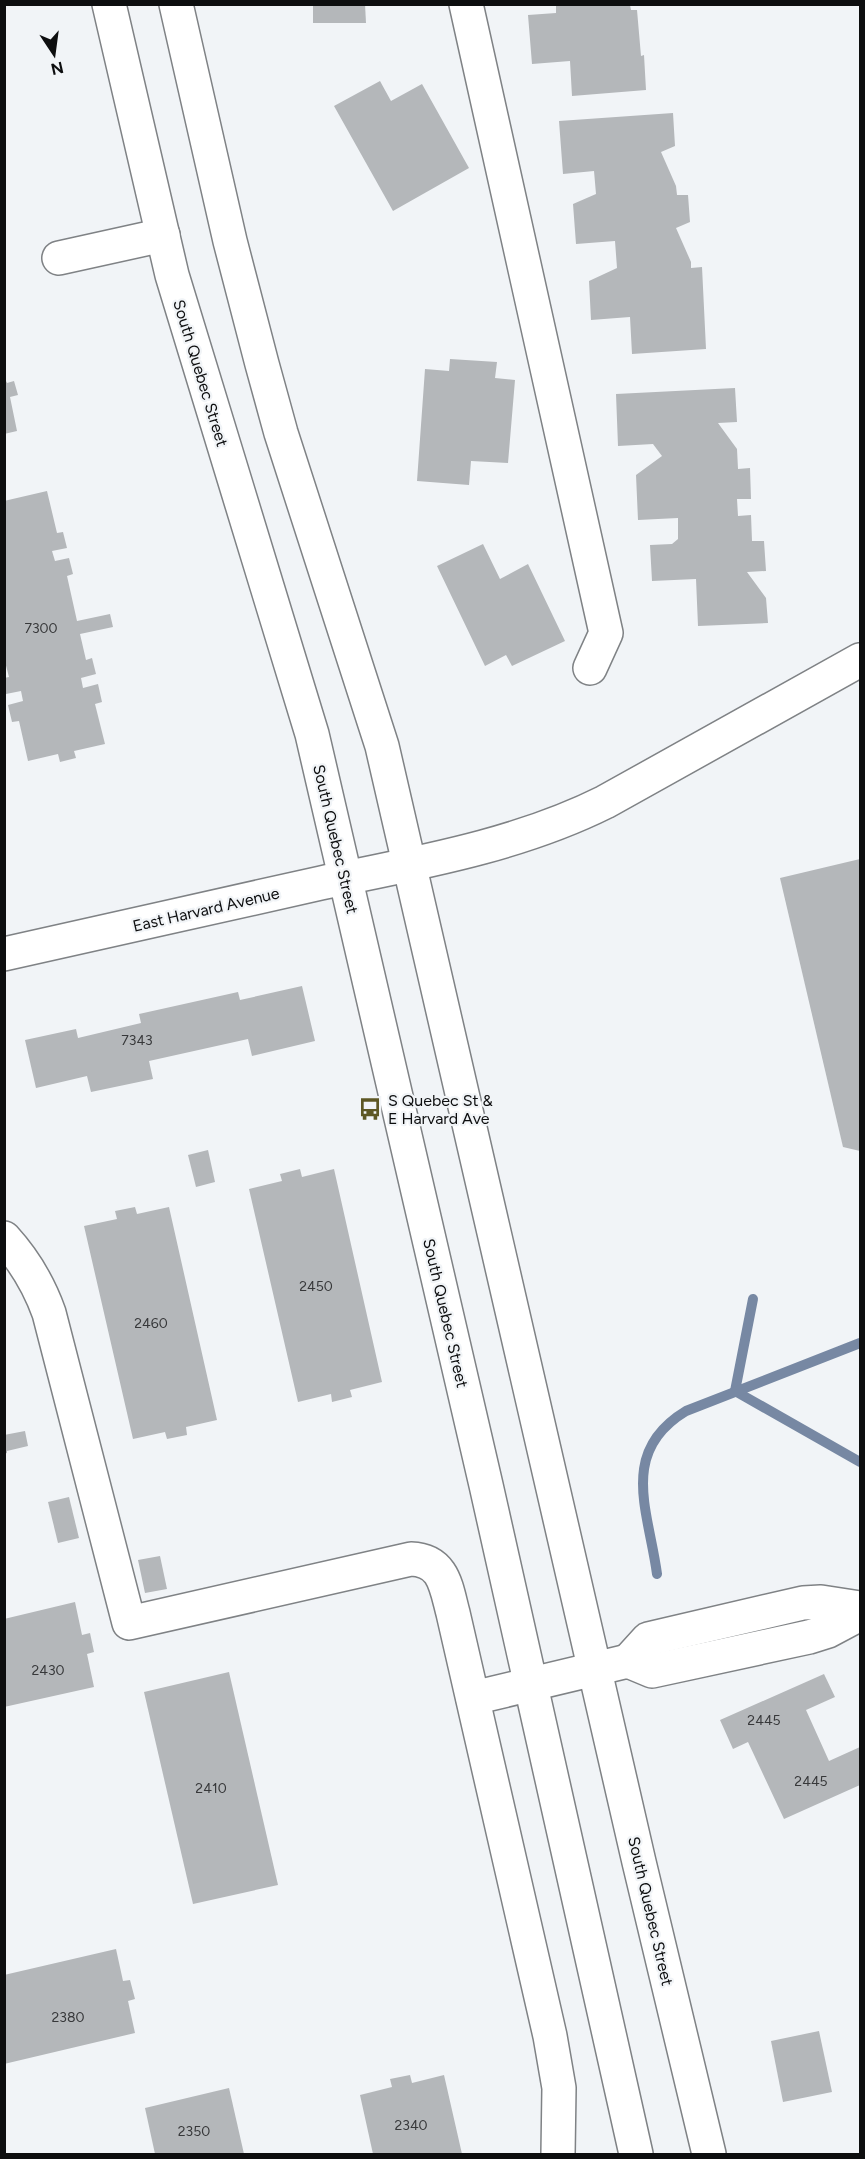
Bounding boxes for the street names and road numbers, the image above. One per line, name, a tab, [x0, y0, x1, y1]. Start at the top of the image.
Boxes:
street label: South Quebec Street	[169, 297, 232, 449]
street label: South Quebec Street	[309, 763, 362, 916]
street label: East Harvard Avenue	[131, 883, 281, 936]
street label: South Quebec Street	[419, 1237, 472, 1390]
street label: South Quebec Street	[624, 1835, 677, 1988]

